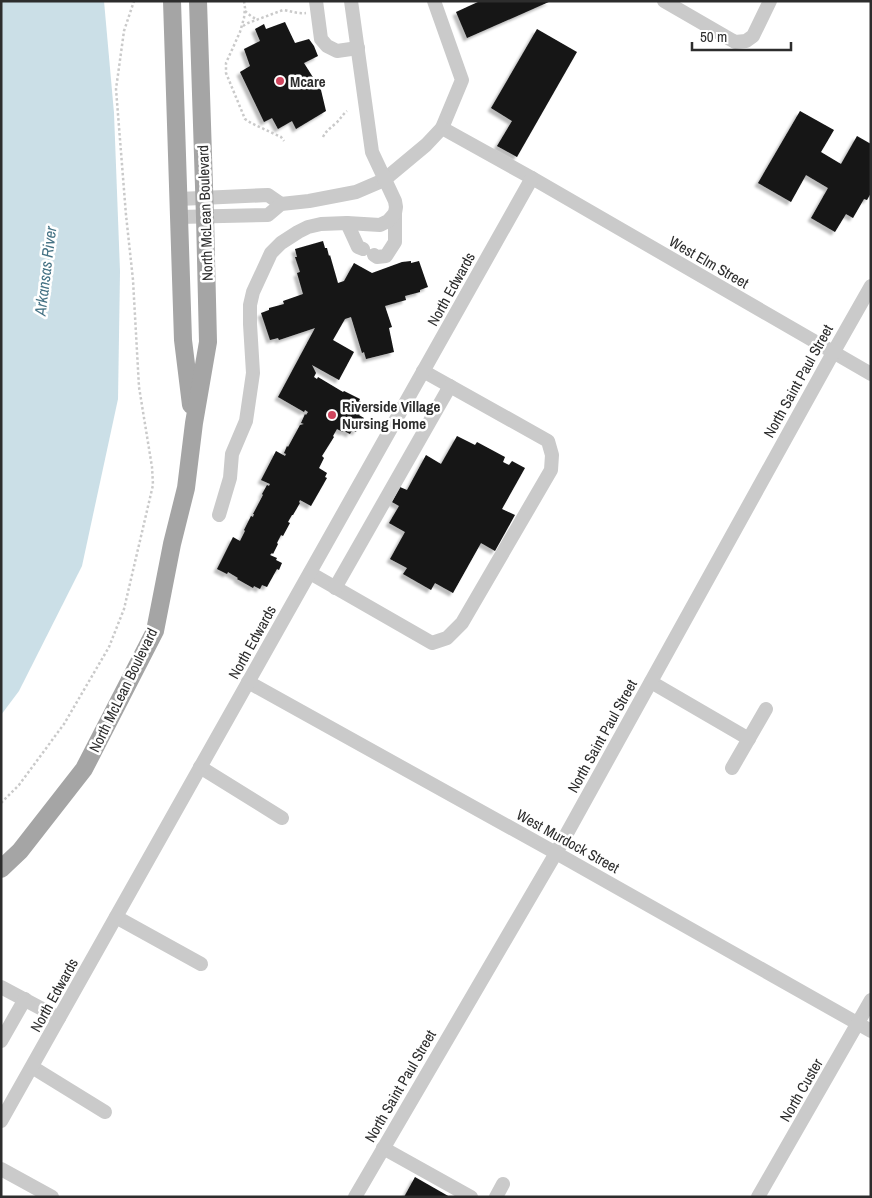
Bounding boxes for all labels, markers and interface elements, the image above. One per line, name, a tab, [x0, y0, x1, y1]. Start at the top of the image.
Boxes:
scale bar	[692, 20, 791, 52]
text: 50 m	[700, 26, 727, 47]
place label: Mcare	[290, 71, 326, 92]
marker: Mcare	[274, 75, 286, 87]
street label: North McLean Boulevard	[192, 145, 218, 281]
water label: Arkansas River	[28, 225, 61, 318]
street label: West Elm Street	[665, 231, 753, 294]
street label: North Edwards	[422, 248, 480, 330]
street label: North Saint Paul Street	[758, 320, 838, 441]
place label: Riverside Village Nursing Home	[342, 396, 440, 434]
marker: Riverside Village Nursing Home	[326, 409, 338, 421]
street label: North Edwards	[223, 601, 281, 683]
street label: North McLean Boulevard	[84, 624, 162, 756]
street label: North Saint Paul Street	[562, 675, 642, 796]
street label: West Murdock Street	[513, 804, 624, 878]
street label: North Edwards	[25, 954, 83, 1036]
street label: North Saint Paul Street	[359, 1025, 441, 1146]
street label: North Custer	[774, 1055, 828, 1125]

